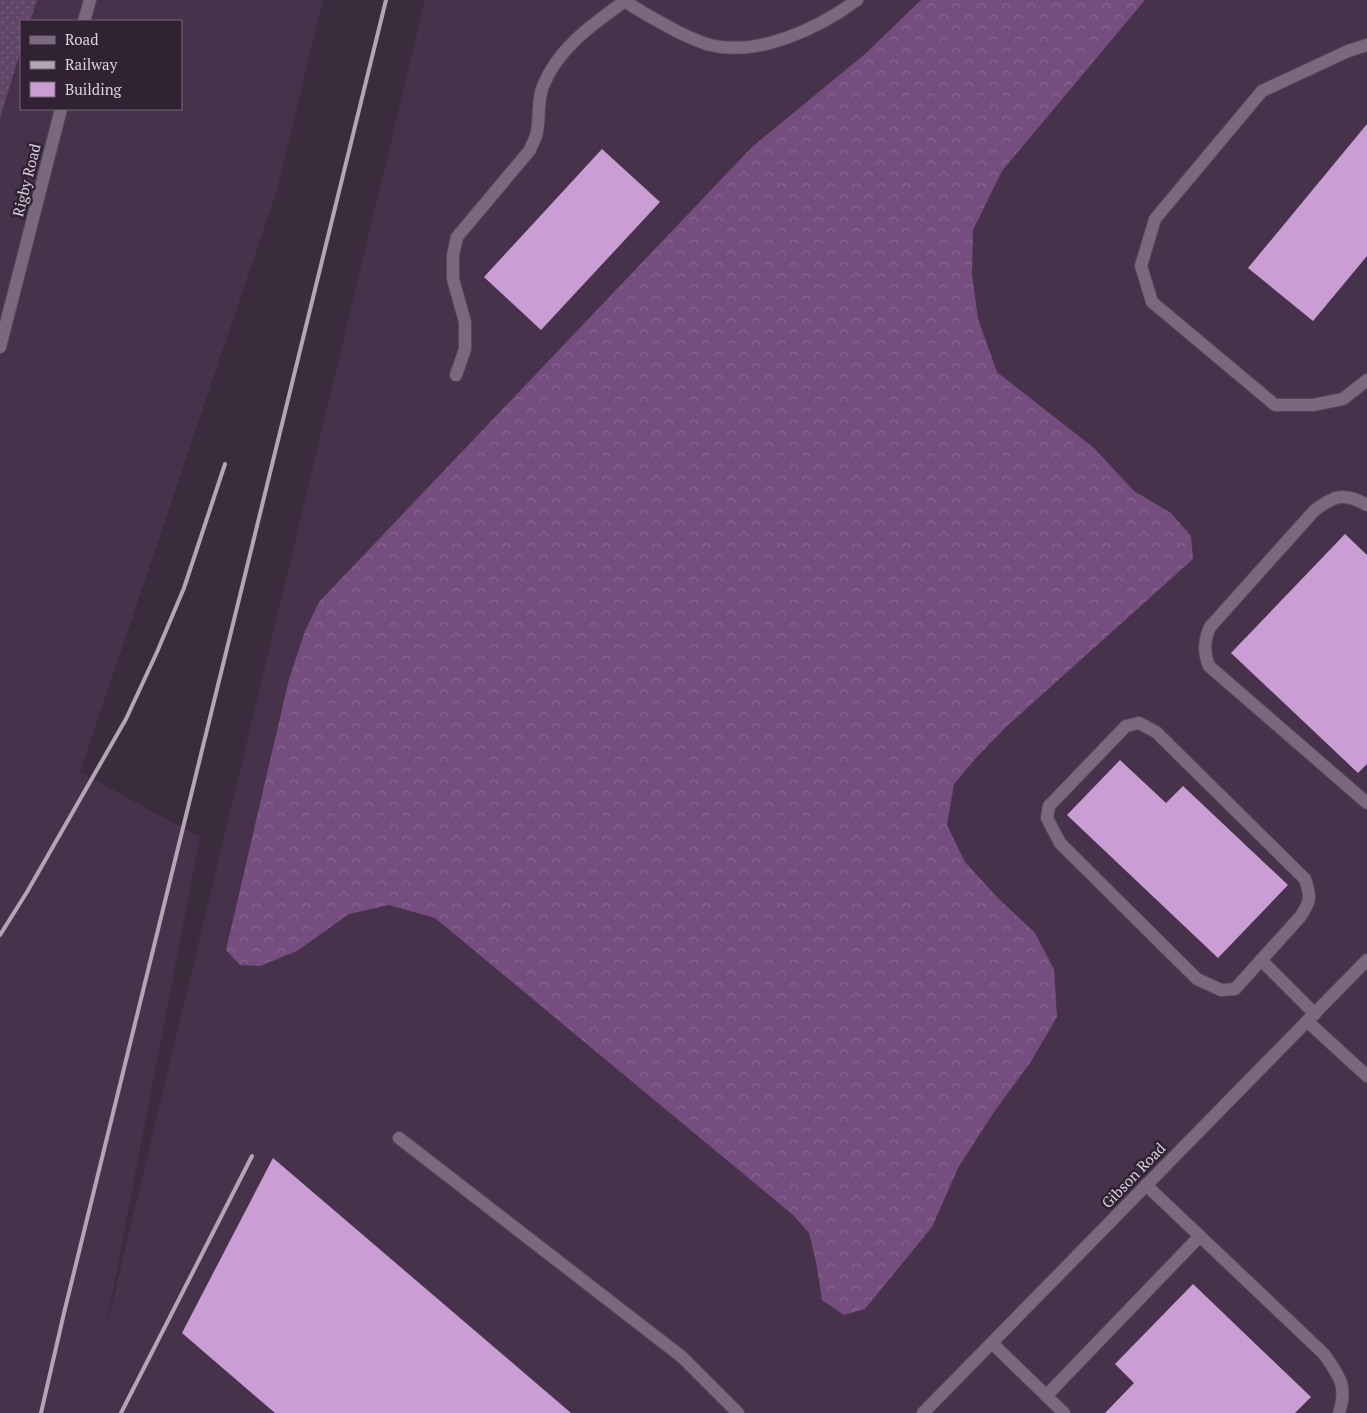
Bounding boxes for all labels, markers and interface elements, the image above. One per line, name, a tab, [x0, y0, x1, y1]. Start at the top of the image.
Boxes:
legend	[20, 20, 182, 110]
text: Road	[65, 29, 98, 49]
text: Railway	[65, 54, 118, 74]
text: Building	[65, 79, 123, 99]
street label: Rigby Road	[7, 141, 45, 219]
street label: Gibson Road	[1097, 1138, 1169, 1212]

